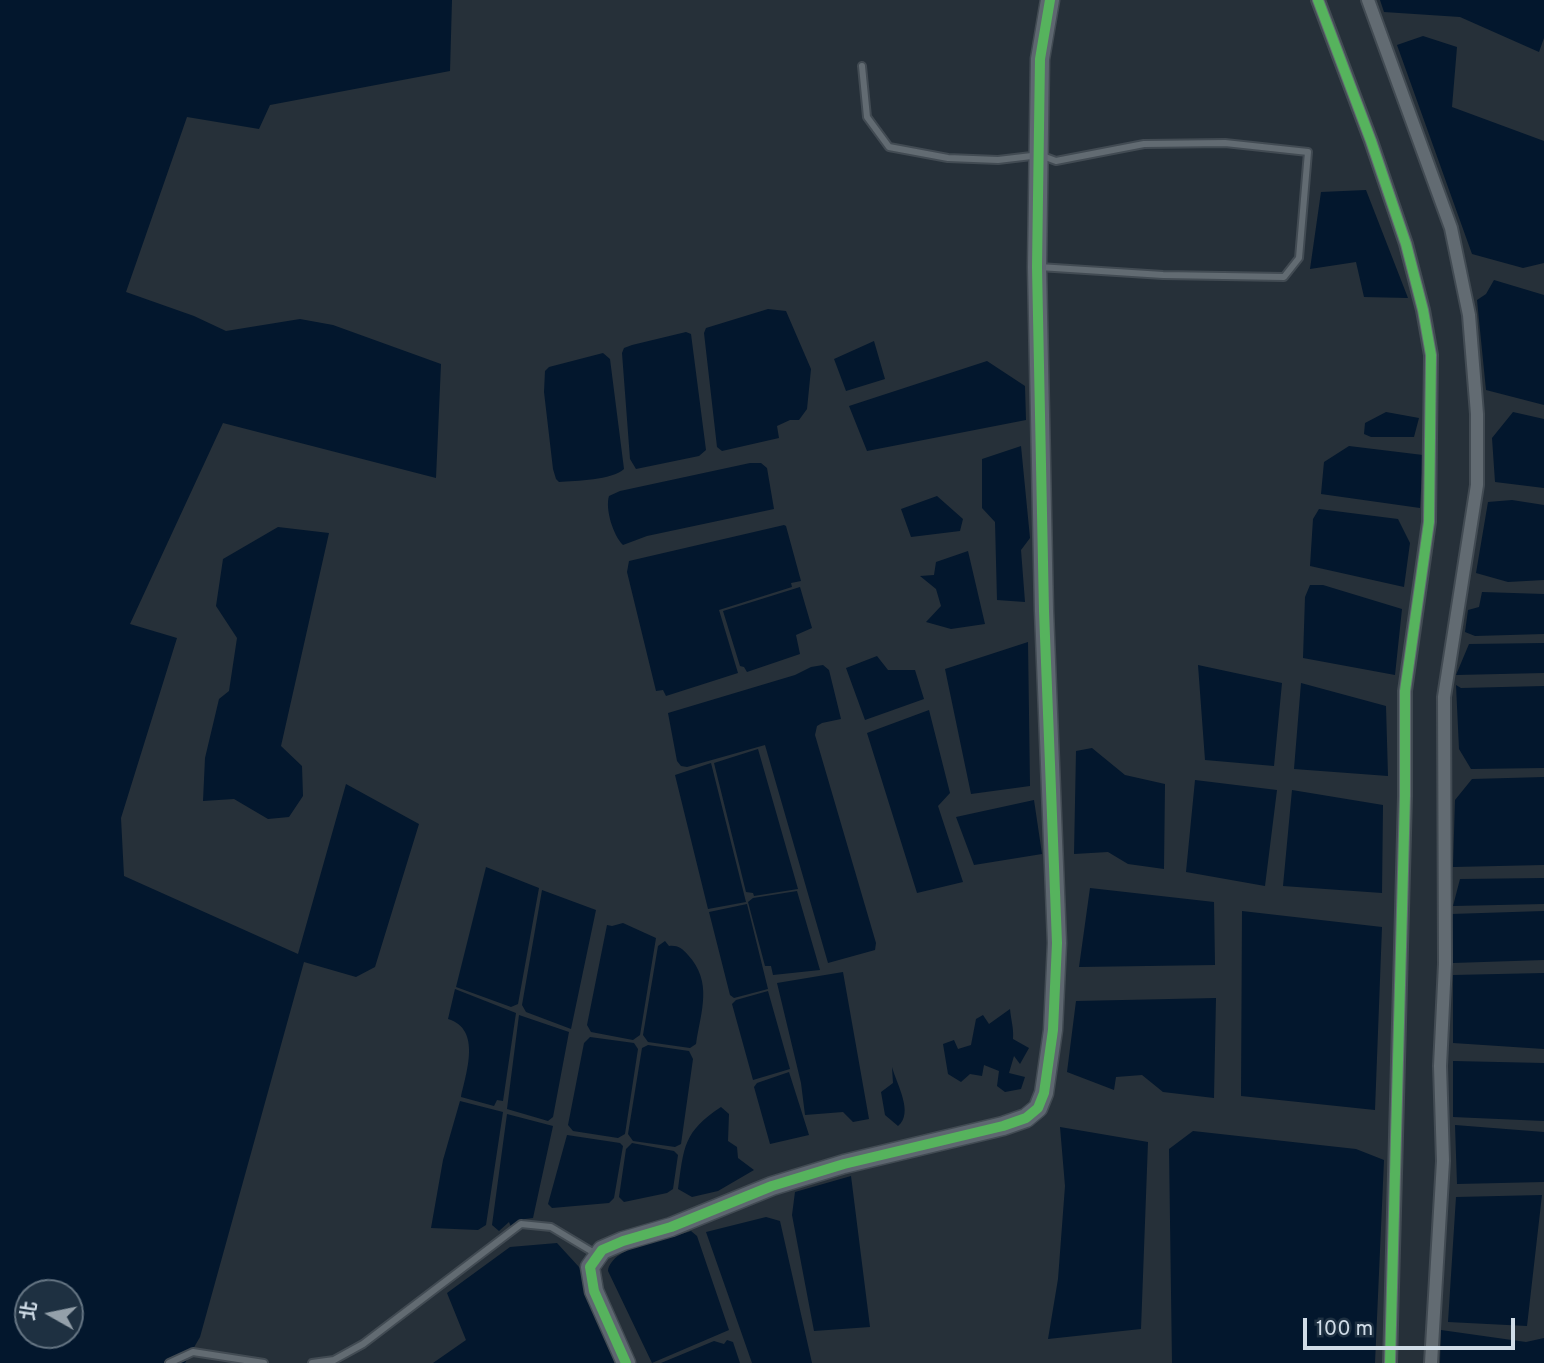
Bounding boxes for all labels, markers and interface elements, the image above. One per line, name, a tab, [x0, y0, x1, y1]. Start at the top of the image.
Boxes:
north arrow	[14, 1279, 84, 1349]
text: 北	[17, 1300, 44, 1322]
scale bar	[1306, 1304, 1518, 1348]
text: 100 m	[1316, 1316, 1373, 1343]

